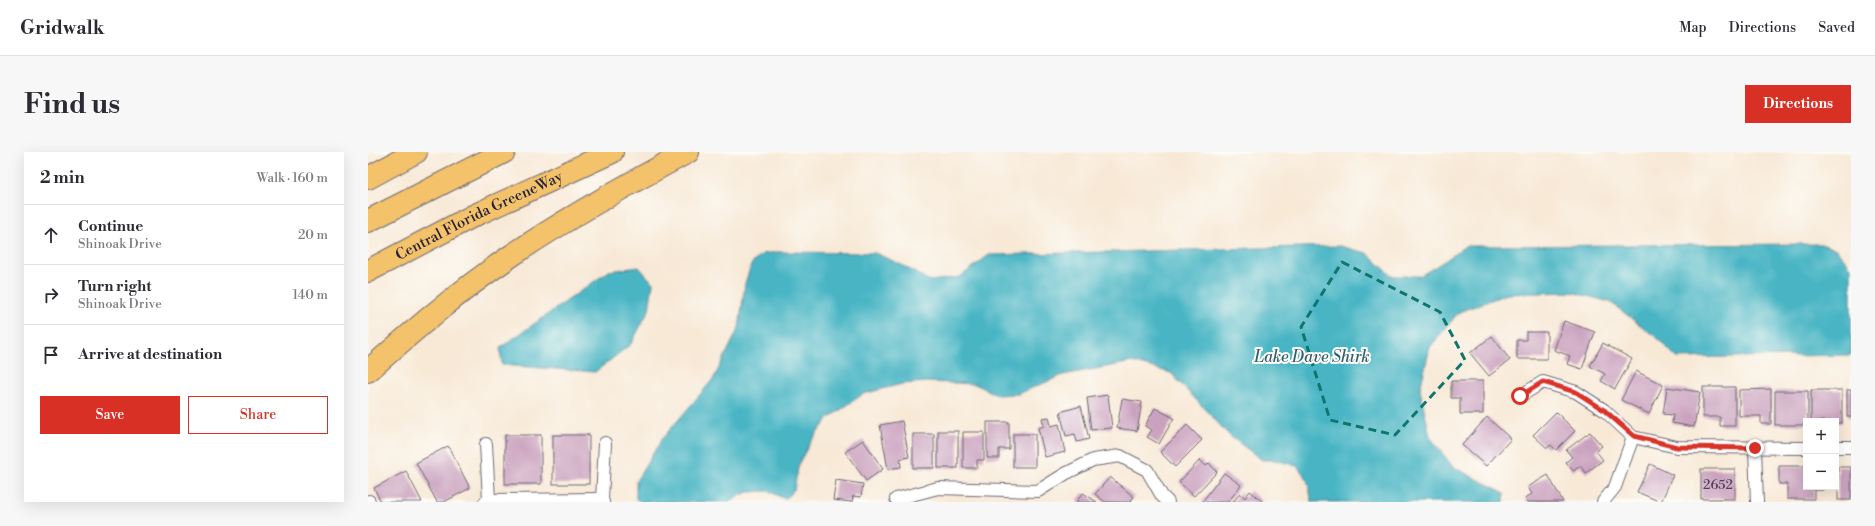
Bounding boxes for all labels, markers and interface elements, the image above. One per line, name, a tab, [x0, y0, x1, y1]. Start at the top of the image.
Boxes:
text: Gridwalk	[20, 16, 104, 40]
text: Map	[1679, 19, 1707, 37]
text: Directions	[1729, 19, 1796, 37]
text: Saved	[1818, 19, 1855, 37]
button: Directions	[1745, 85, 1851, 123]
text: Find us	[24, 87, 120, 122]
text: 2 min	[40, 167, 85, 189]
street label: Central Florida GreeneWay	[392, 167, 566, 265]
text: Walk · 160 m	[257, 170, 328, 186]
text: Continue	[78, 217, 143, 236]
icon: ahead	[40, 224, 62, 246]
text: 20 m	[298, 227, 328, 243]
text: Shinoak Drive	[78, 236, 162, 252]
text: Turn right	[78, 277, 152, 296]
icon: right	[40, 284, 62, 306]
text: 140 m	[292, 287, 328, 303]
text: Shinoak Drive	[78, 296, 162, 312]
icon: arrive	[40, 344, 62, 366]
text: Arrive at destination	[78, 345, 222, 364]
water label: Lake Dave Shirk	[1253, 347, 1370, 367]
route start	[1511, 387, 1529, 405]
button: Save	[40, 396, 180, 434]
button: Share	[188, 396, 328, 434]
map controls	[1803, 418, 1839, 490]
button: +	[1803, 418, 1839, 454]
route end	[1746, 439, 1764, 457]
button: −	[1803, 454, 1839, 490]
house number: 2652	[1703, 477, 1733, 493]

